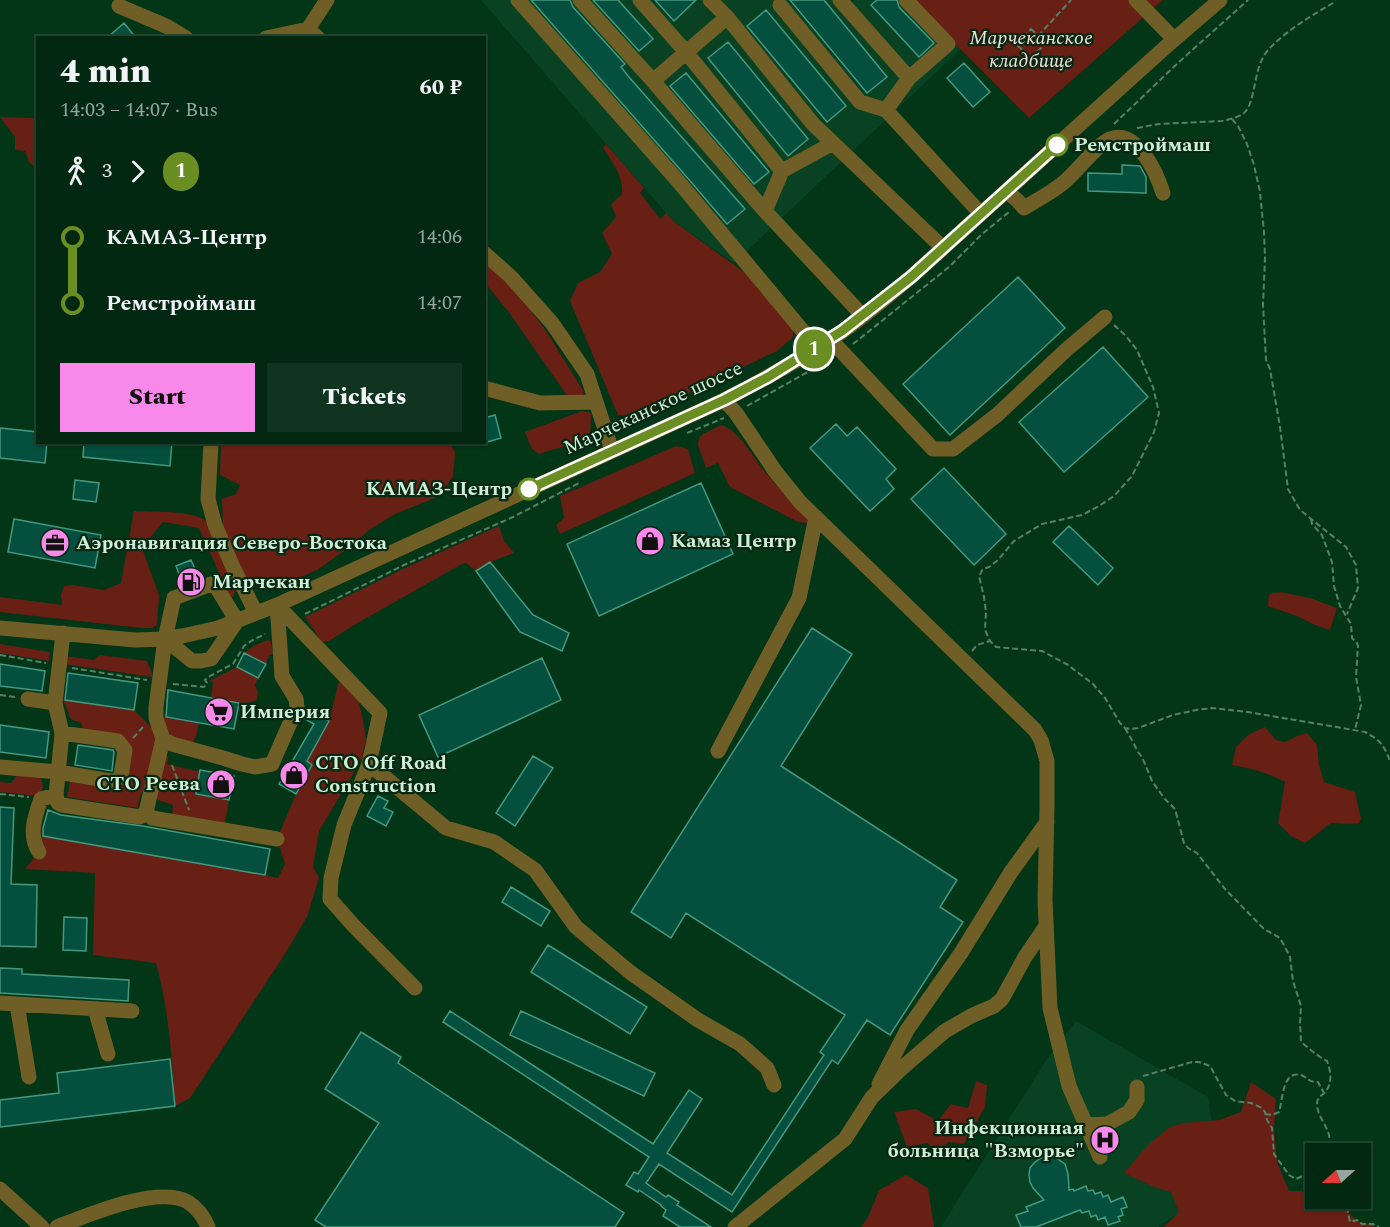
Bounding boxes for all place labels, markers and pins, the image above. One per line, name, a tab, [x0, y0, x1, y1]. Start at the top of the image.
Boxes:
place label: Ремстроймаш	[1074, 130, 1211, 160]
marker: Ремстроймаш	[1046, 134, 1068, 156]
place label: КАМАЗ-Центр	[366, 474, 512, 504]
marker: КАМАЗ-Центр	[518, 478, 540, 500]
shop icon: Камаз Центр	[634, 525, 666, 557]
place label: Камаз Центр	[671, 526, 797, 556]
office icon: Аэронавигация Северо-Востока	[39, 527, 71, 559]
place label: Аэронавигация Северо-Востока	[76, 528, 388, 558]
fuel station icon: Марчекан	[175, 566, 207, 598]
place label: Марчекан	[212, 567, 311, 597]
supermarket icon: Империя	[203, 696, 235, 728]
place label: Империя	[240, 697, 331, 727]
place label: СТО Off Road Construction	[315, 748, 447, 801]
shop icon: СТО Off Road Construction	[278, 759, 310, 791]
shop icon: СТО Реева	[205, 768, 237, 800]
place label: СТО Реева	[96, 769, 201, 799]
place label: Инфекционная больница "Взморье"	[888, 1113, 1084, 1166]
hospital icon: Инфекционная больница "Взморье"	[1089, 1124, 1121, 1156]

